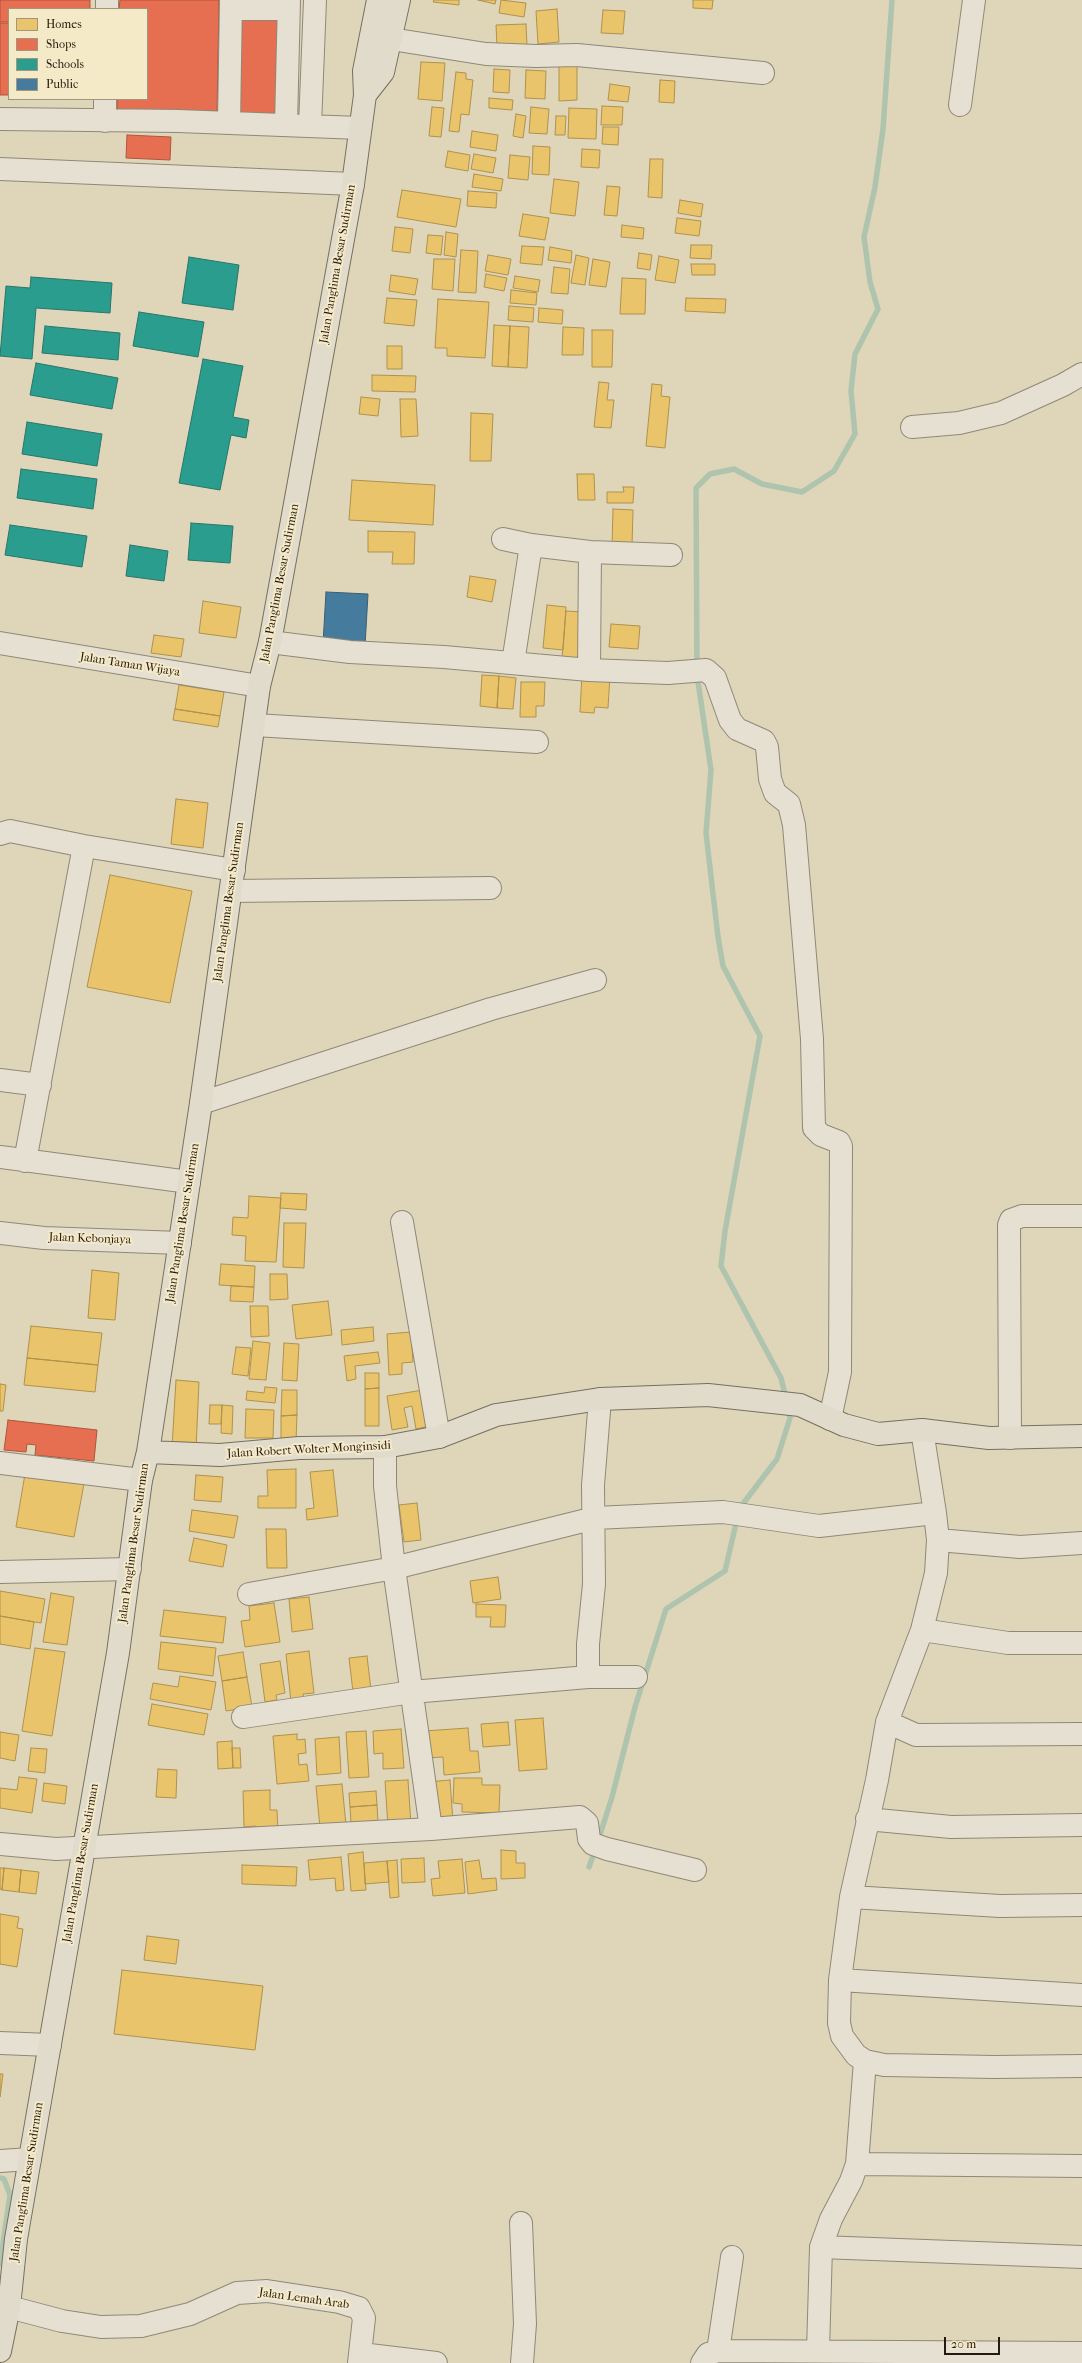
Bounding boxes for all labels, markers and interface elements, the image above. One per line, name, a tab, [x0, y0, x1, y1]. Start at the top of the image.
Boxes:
legend	[8, 8, 148, 100]
text: Homes	[46, 17, 82, 31]
text: Shops	[46, 37, 76, 51]
text: Schools	[46, 57, 84, 71]
text: Public	[46, 77, 78, 91]
street label: Jalan Panglima Besar Sudirman	[317, 183, 359, 345]
street label: Jalan Panglima Besar Sudirman	[258, 503, 302, 663]
street label: Jalan Taman Wijaya	[79, 650, 181, 680]
street label: Jalan Panglima Besar Sudirman	[211, 821, 247, 983]
street label: Jalan Panglima Besar Sudirman	[163, 1142, 203, 1304]
street label: Jalan Kebonjaya	[49, 1230, 131, 1248]
street label: Jalan Robert Wolter Monginsidi	[227, 1439, 391, 1461]
street label: Jalan Panglima Besar Sudirman	[116, 1462, 152, 1624]
street label: Jalan Panglima Besar Sudirman	[60, 1782, 102, 1944]
street label: Jalan Panglima Besar Sudirman	[7, 2101, 47, 2263]
street label: Jalan Lemah Arab	[258, 2286, 350, 2312]
scale bar	[946, 2329, 1002, 2355]
text: 20 m	[951, 2337, 976, 2351]

